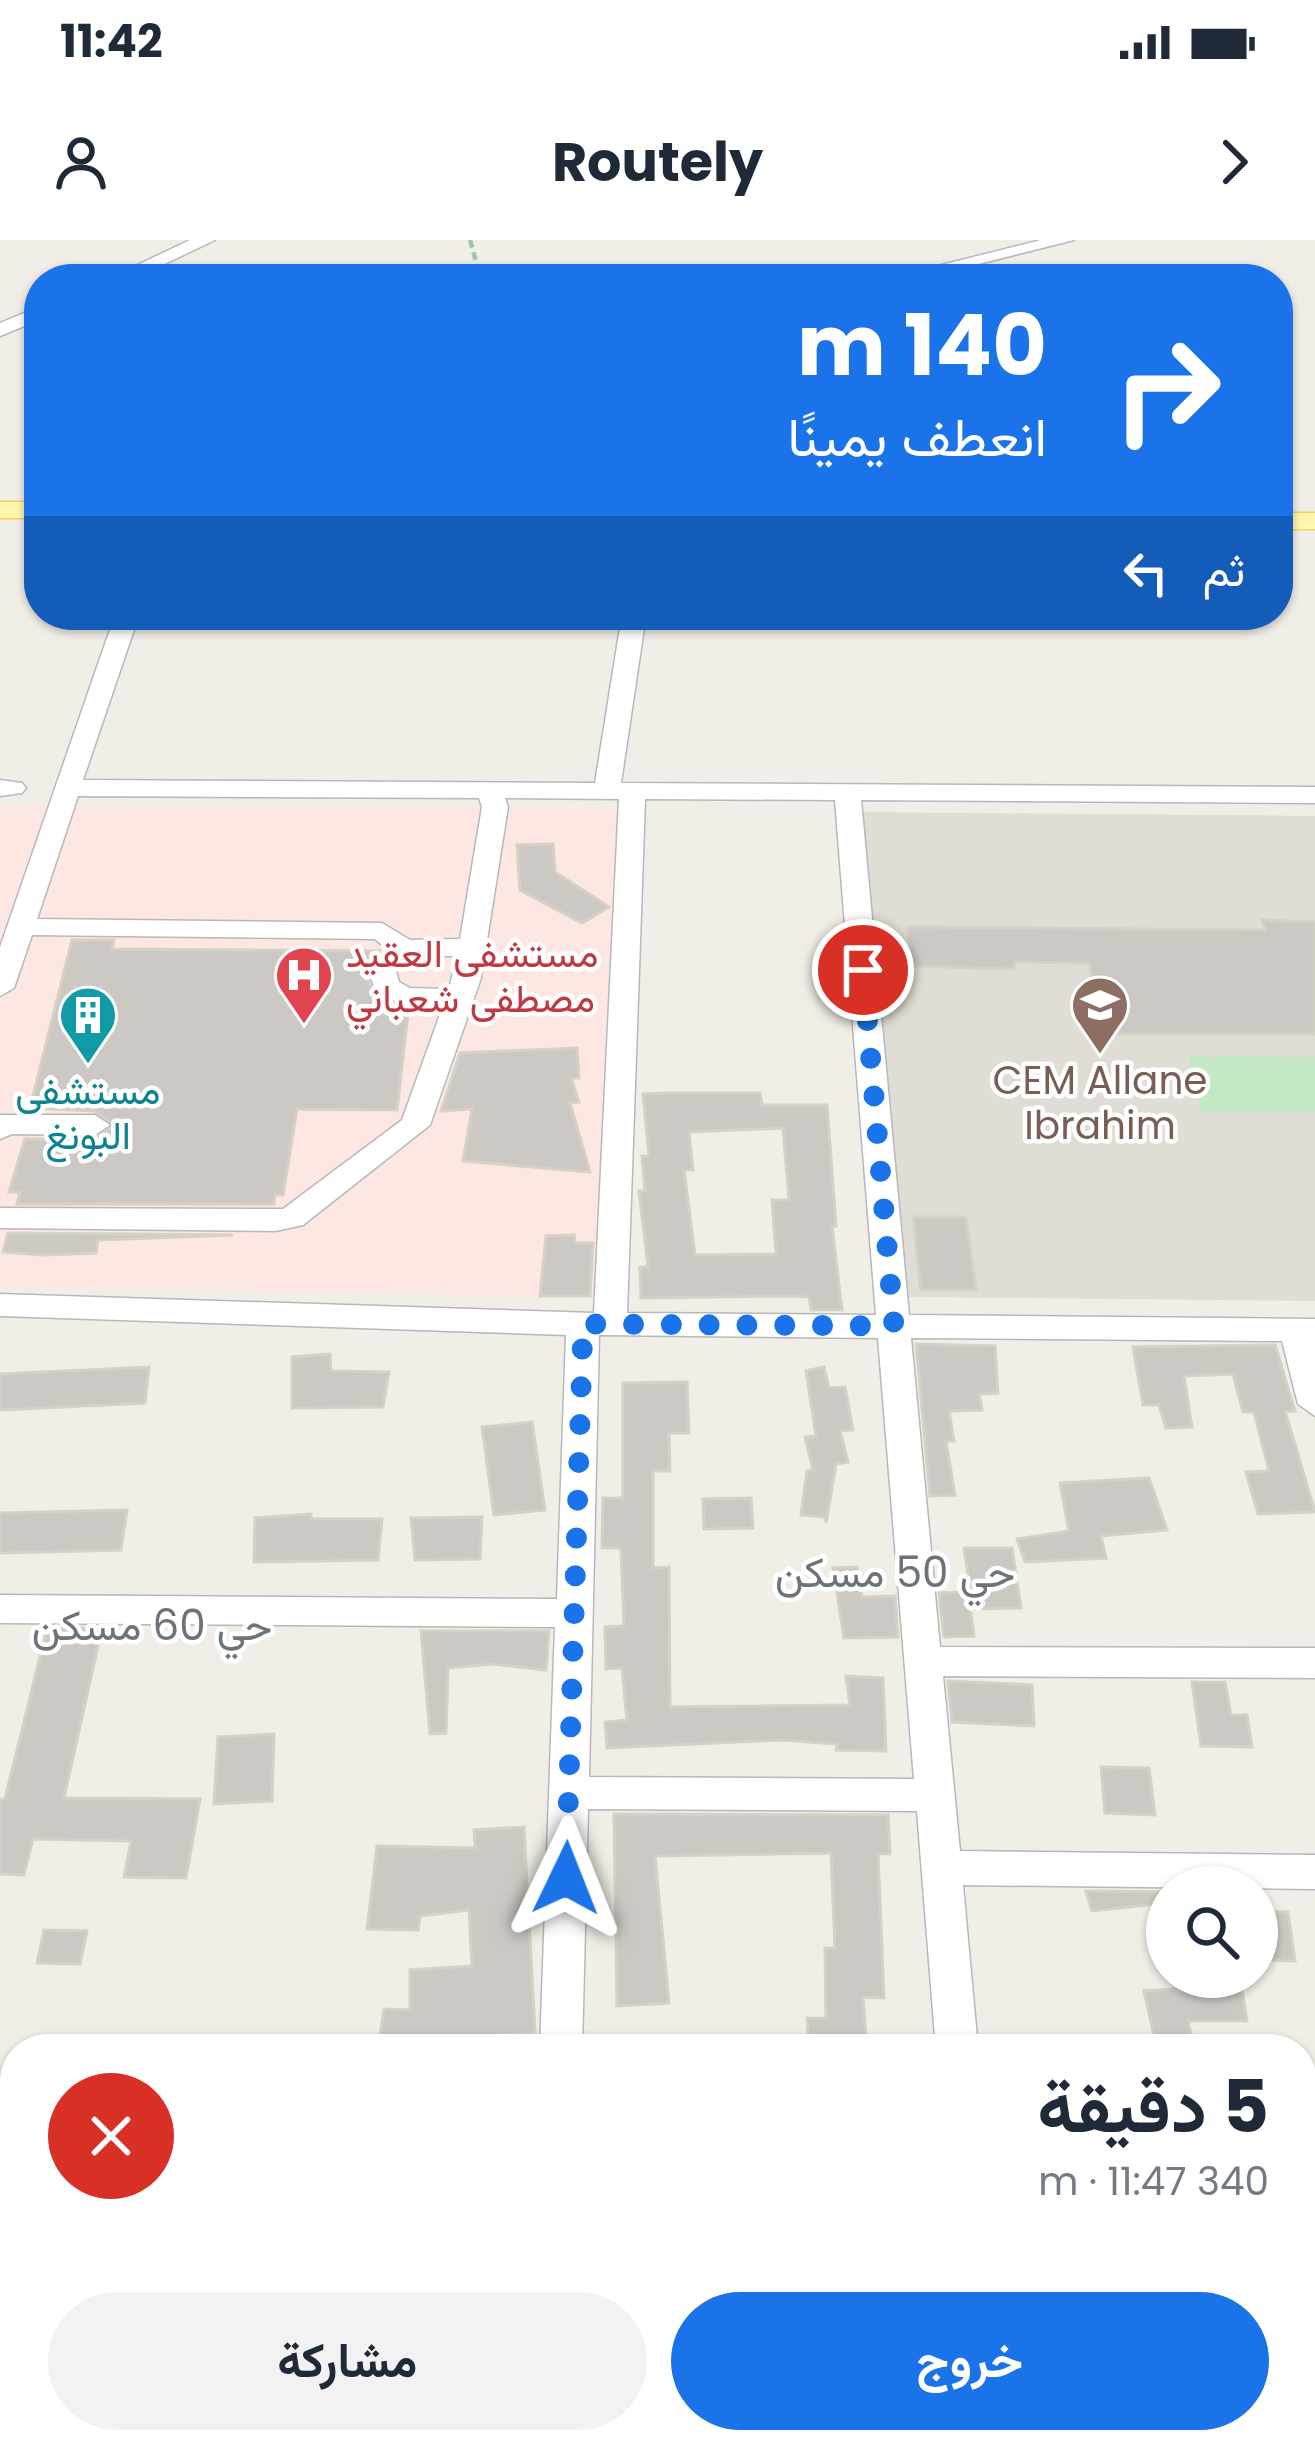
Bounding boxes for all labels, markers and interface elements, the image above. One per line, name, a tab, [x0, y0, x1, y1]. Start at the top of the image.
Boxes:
text: 11:42	[60, 10, 163, 73]
text: Routely	[552, 124, 763, 200]
icon: person	[48, 129, 114, 195]
icon: forward	[1201, 129, 1267, 195]
text: 140 m	[797, 287, 1047, 404]
icon: right	[1089, 312, 1245, 468]
text: انعطف يمينًا	[787, 399, 1047, 475]
text: ثم	[1203, 539, 1245, 602]
icon: left	[1113, 540, 1179, 606]
pin	[812, 919, 914, 1021]
place label: مستشفى العقيد مصطفى شعباني	[346, 926, 599, 1030]
icon: arrive	[830, 937, 896, 1003]
hospital icon: مستشفى العقيد مصطفى شعباني	[273, 944, 335, 1026]
school or university icon: CEM Allane Ibrahim	[1069, 974, 1131, 1056]
building icon: مستشفى البونغ	[57, 984, 119, 1066]
place label: CEM Allane Ibrahim	[992, 1053, 1208, 1153]
place label: مستشفى البونغ	[15, 1063, 161, 1163]
district label: حي 50 مسكن	[775, 1543, 1015, 1607]
district label: حي 60 مسكن	[32, 1596, 272, 1660]
position arrow	[503, 1815, 629, 1941]
map controls	[1146, 1866, 1278, 1998]
button: search	[1146, 1866, 1278, 1998]
text: 5 دقيقة	[1037, 2056, 1269, 2157]
button: close	[48, 2073, 174, 2199]
text: 340 m · 11:47	[1038, 2154, 1269, 2209]
button: مشاركة	[48, 2292, 647, 2430]
button: خروج	[671, 2292, 1269, 2430]

